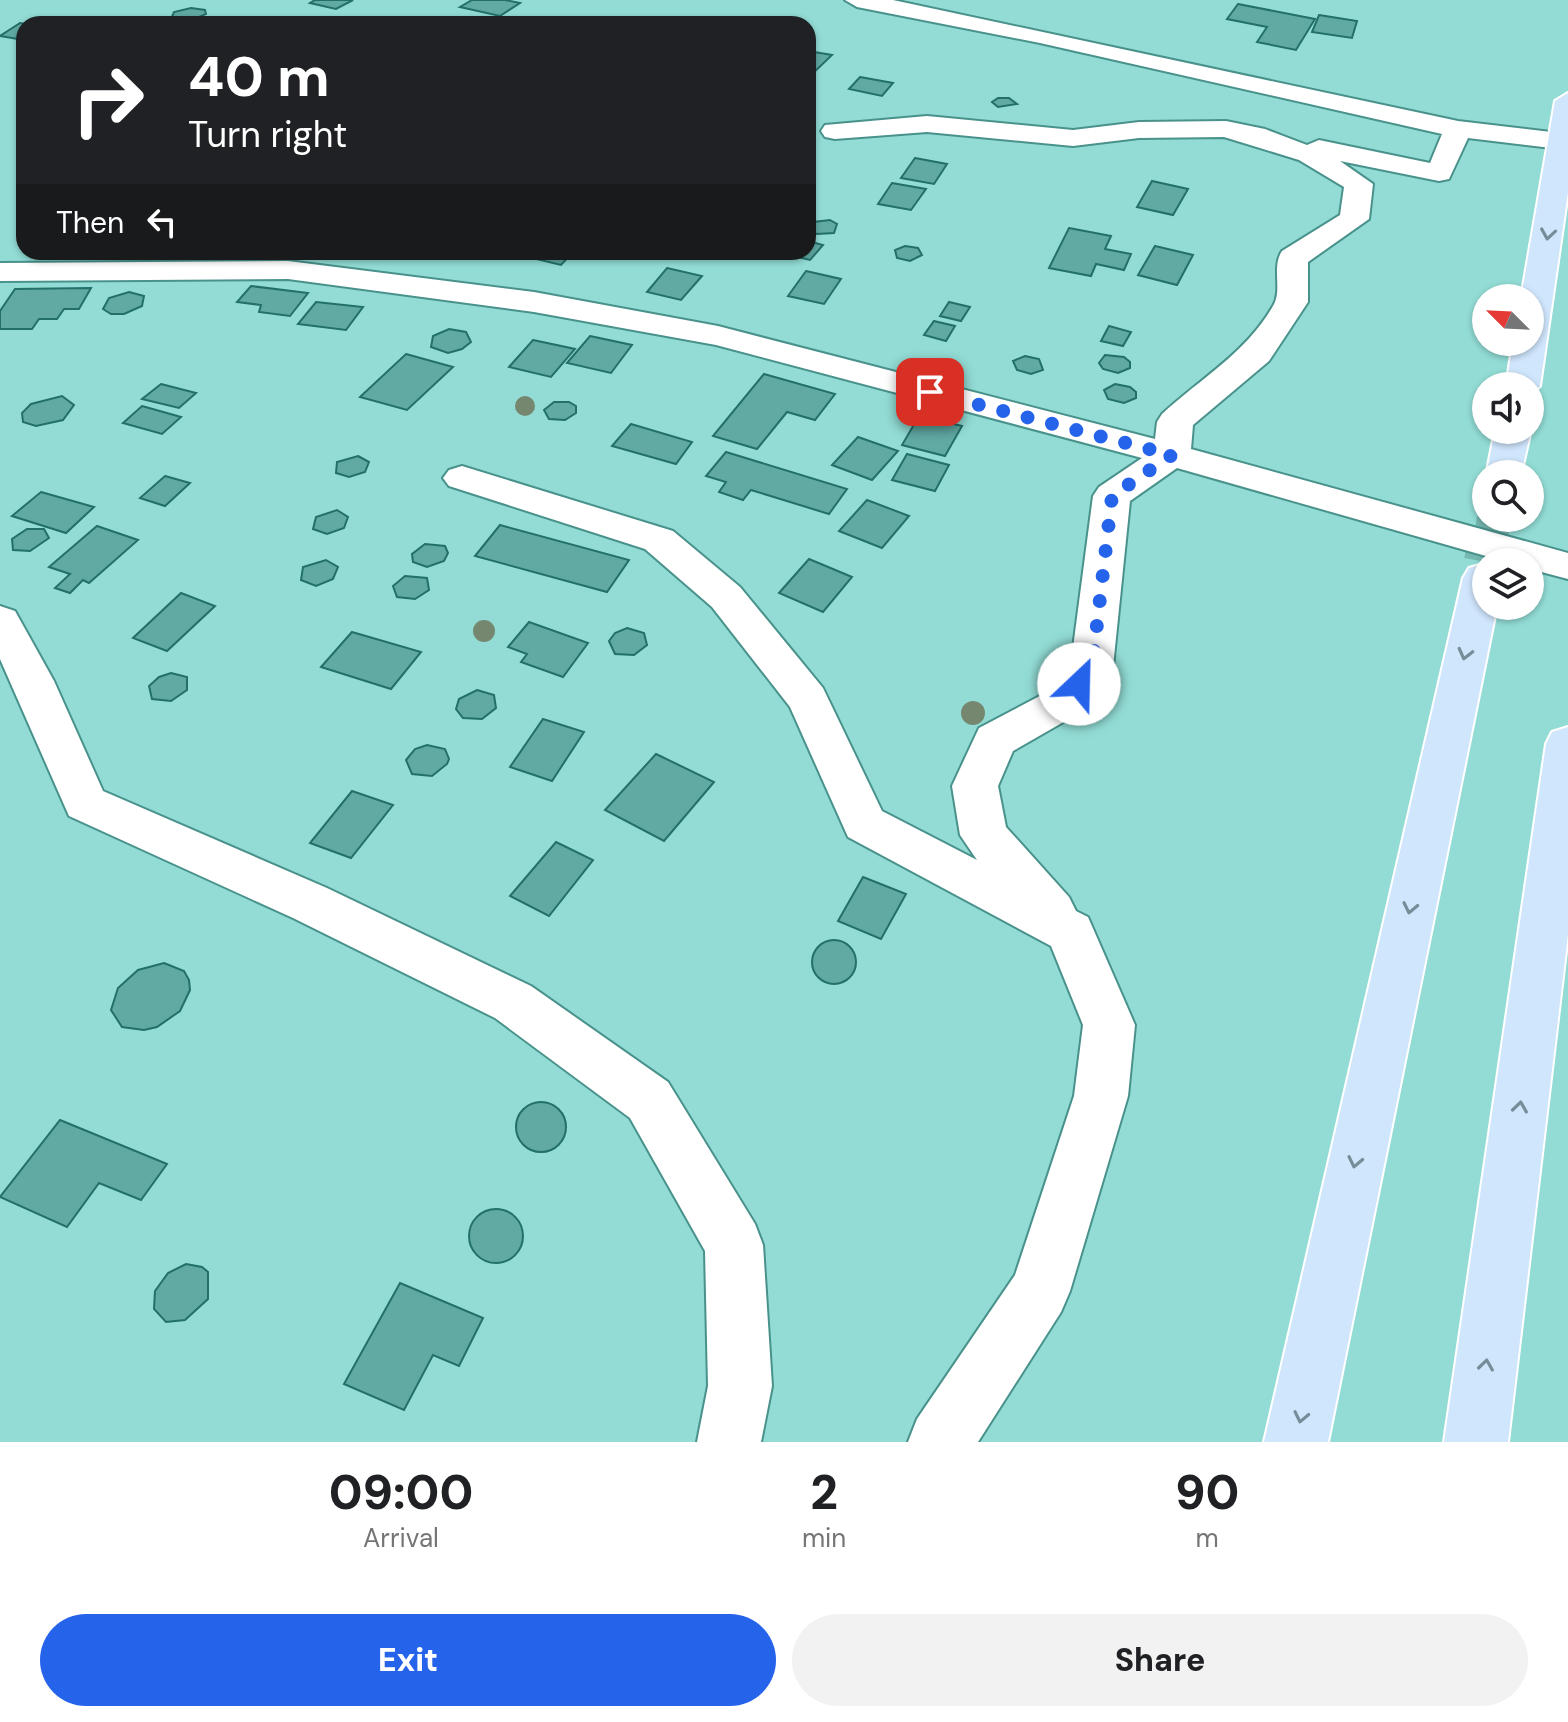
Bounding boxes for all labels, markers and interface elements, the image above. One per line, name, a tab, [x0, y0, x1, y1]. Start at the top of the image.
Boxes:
text: 40 m	[188, 40, 330, 113]
icon: right	[56, 48, 160, 152]
text: Turn right	[188, 111, 347, 158]
icon: left	[140, 200, 184, 244]
text: Then	[56, 203, 124, 242]
one-way arrow	[1540, 227, 1557, 240]
north arrow	[1472, 284, 1544, 356]
map controls	[1472, 284, 1544, 620]
pin	[896, 358, 964, 426]
icon: arrive	[908, 370, 952, 414]
button: sound	[1472, 372, 1544, 444]
button: search	[1472, 460, 1544, 532]
button: layers	[1472, 548, 1544, 620]
position arrow	[1037, 642, 1121, 726]
one-way arrow	[1457, 647, 1474, 660]
one-way arrow	[1402, 901, 1419, 915]
one-way arrow	[1511, 1100, 1528, 1114]
one-way arrow	[1348, 1156, 1365, 1169]
one-way arrow	[1477, 1358, 1494, 1372]
one-way arrow	[1293, 1409, 1310, 1423]
text: 09:00	[329, 1461, 473, 1524]
text: 2	[810, 1461, 838, 1524]
text: 90	[1175, 1461, 1239, 1524]
text: Arrival	[363, 1521, 439, 1555]
text: min	[802, 1521, 846, 1555]
text: m	[1196, 1521, 1219, 1555]
button: Exit	[40, 1614, 776, 1706]
button: Share	[792, 1614, 1528, 1706]

